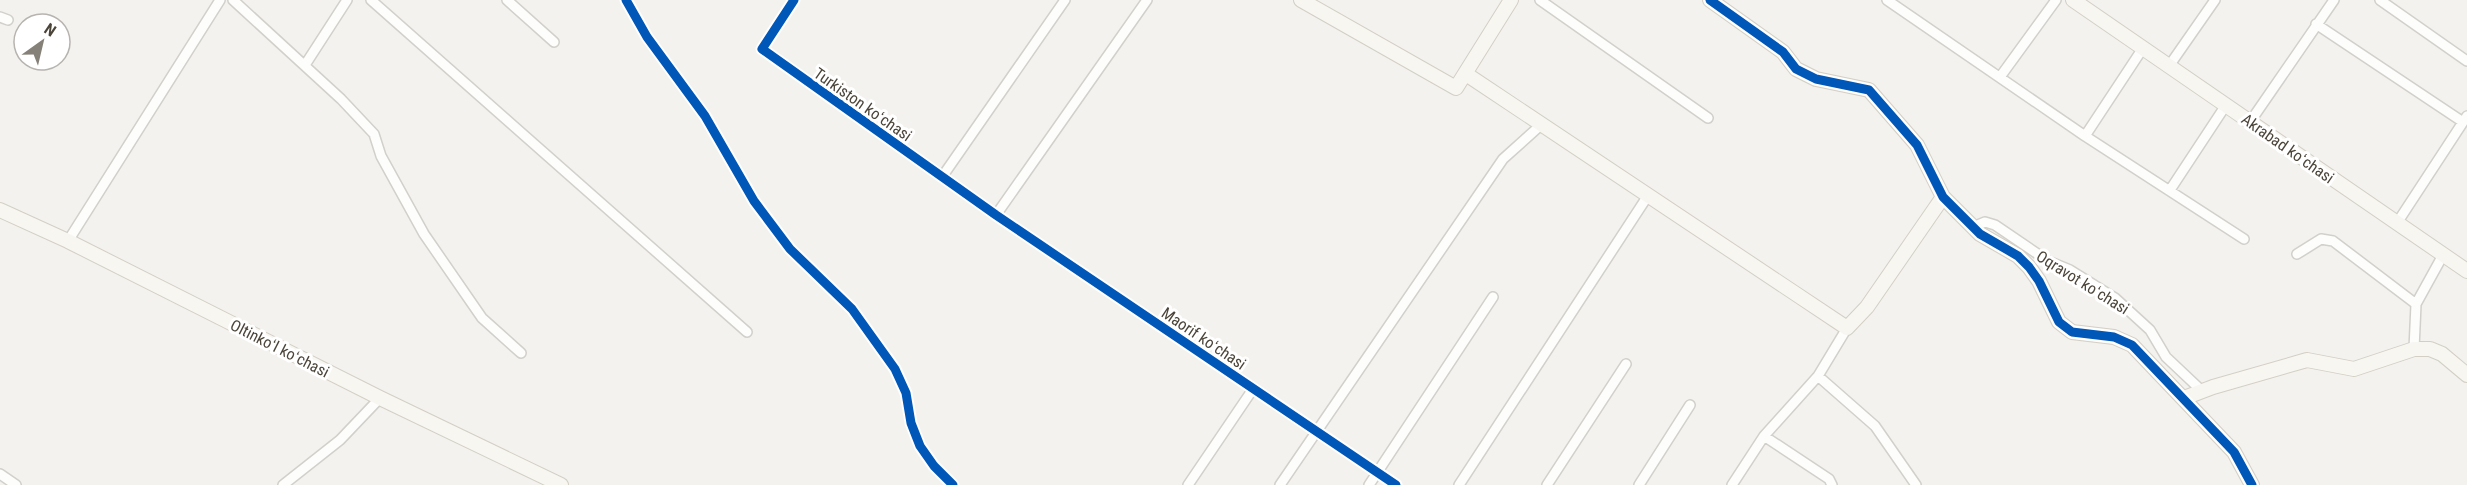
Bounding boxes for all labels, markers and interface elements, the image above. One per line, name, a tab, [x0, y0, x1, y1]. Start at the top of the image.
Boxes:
north arrow	[12, 12, 72, 72]
text: N	[41, 19, 59, 41]
street label: Turkiston koʻchasi	[810, 64, 915, 145]
street label: Akrabad koʻchasi	[2238, 110, 2338, 187]
street label: Oqravot koʻchasi	[2033, 246, 2132, 318]
street label: Maorif koʻchasi	[1158, 303, 1249, 374]
street label: Oltinkoʻl koʻchasi	[227, 315, 332, 381]

